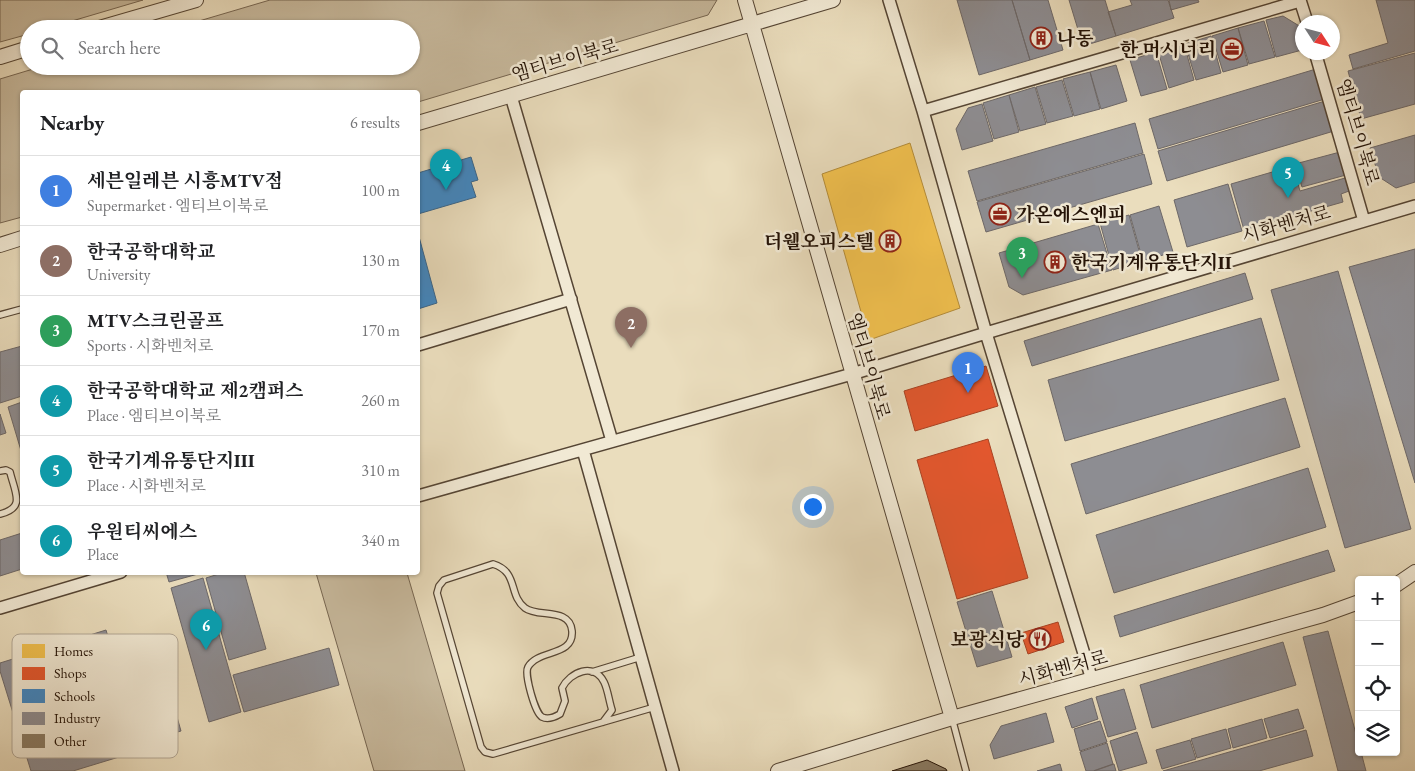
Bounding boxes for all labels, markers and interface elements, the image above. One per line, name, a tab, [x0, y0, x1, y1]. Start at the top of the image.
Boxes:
north arrow	[1295, 15, 1340, 60]
search box	[20, 20, 420, 75]
building icon: 나동	[1029, 26, 1053, 50]
place label: 나동	[1057, 26, 1094, 51]
street label: 엠티브이북로	[509, 33, 621, 87]
icon: search	[38, 34, 66, 62]
text: Search here	[78, 35, 160, 60]
place label: 한 머시너리	[1120, 37, 1216, 62]
office icon: 한 머시너리	[1220, 37, 1244, 61]
street label: 엠티브이북로	[1331, 76, 1385, 188]
text: Nearby	[40, 109, 104, 136]
text: 6 results	[350, 112, 400, 133]
pin: 4	[430, 149, 462, 190]
pin: 5	[1272, 157, 1304, 198]
text: 세븐일레븐 시흥MTV점	[87, 168, 283, 193]
text: 1	[52, 180, 60, 201]
text: 100 m	[361, 180, 400, 201]
text: Supermarket · 엠티브이북로	[87, 195, 268, 216]
street label: 시화벤처로	[1238, 199, 1334, 249]
office icon: 가온에스엔피	[988, 202, 1012, 226]
place label: 가온에스엔피	[1016, 202, 1126, 227]
place label: 더웰오피스텔	[764, 229, 874, 254]
building icon: 더웰오피스텔	[878, 229, 902, 253]
pin: 3	[1006, 237, 1038, 278]
text: 한국공학대학교	[87, 239, 215, 264]
text: 2	[52, 250, 60, 271]
text: 130 m	[361, 250, 400, 271]
building icon: 한국기계유통단지II	[1043, 250, 1067, 274]
place label: 한국기계유통단지II	[1071, 250, 1232, 275]
text: University	[87, 264, 151, 285]
pin: 2	[615, 307, 647, 348]
text: MTV스크린골프	[87, 308, 224, 333]
street label: 엠티브이북로	[842, 310, 896, 422]
text: 3	[52, 320, 60, 341]
text: 170 m	[361, 320, 400, 341]
text: Sports · 시화벤처로	[87, 335, 213, 356]
pin: 1	[952, 352, 984, 393]
text: 한국공학대학교 제2캠퍼스	[87, 378, 303, 403]
text: 4	[52, 390, 60, 411]
text: 260 m	[361, 390, 400, 411]
text: Place · 엠티브이북로	[87, 405, 221, 426]
text: 한국기계유통단지III	[87, 448, 255, 473]
text: 5	[52, 460, 60, 481]
text: 310 m	[361, 460, 400, 481]
text: Place · 시화벤처로	[87, 475, 205, 496]
your location	[800, 494, 826, 520]
text: 우원티씨에스	[87, 519, 197, 544]
text: 6	[52, 530, 60, 551]
text: 340 m	[361, 530, 400, 551]
text: Place	[87, 544, 119, 565]
map controls	[1355, 576, 1400, 756]
button: +	[1355, 576, 1400, 621]
pin: 6	[190, 609, 222, 650]
button: −	[1355, 621, 1400, 666]
place label: 보광식당	[951, 627, 1025, 652]
restaurant icon: 보광식당	[1028, 627, 1052, 651]
legend	[12, 634, 178, 758]
text: Homes	[54, 642, 94, 660]
street label: 시화벤처로	[1015, 644, 1111, 692]
text: Shops	[54, 664, 87, 682]
button: locate	[1355, 666, 1400, 711]
text: Schools	[54, 687, 95, 705]
text: Industry	[54, 709, 101, 727]
button: layers	[1355, 711, 1400, 756]
text: Other	[54, 732, 87, 750]

